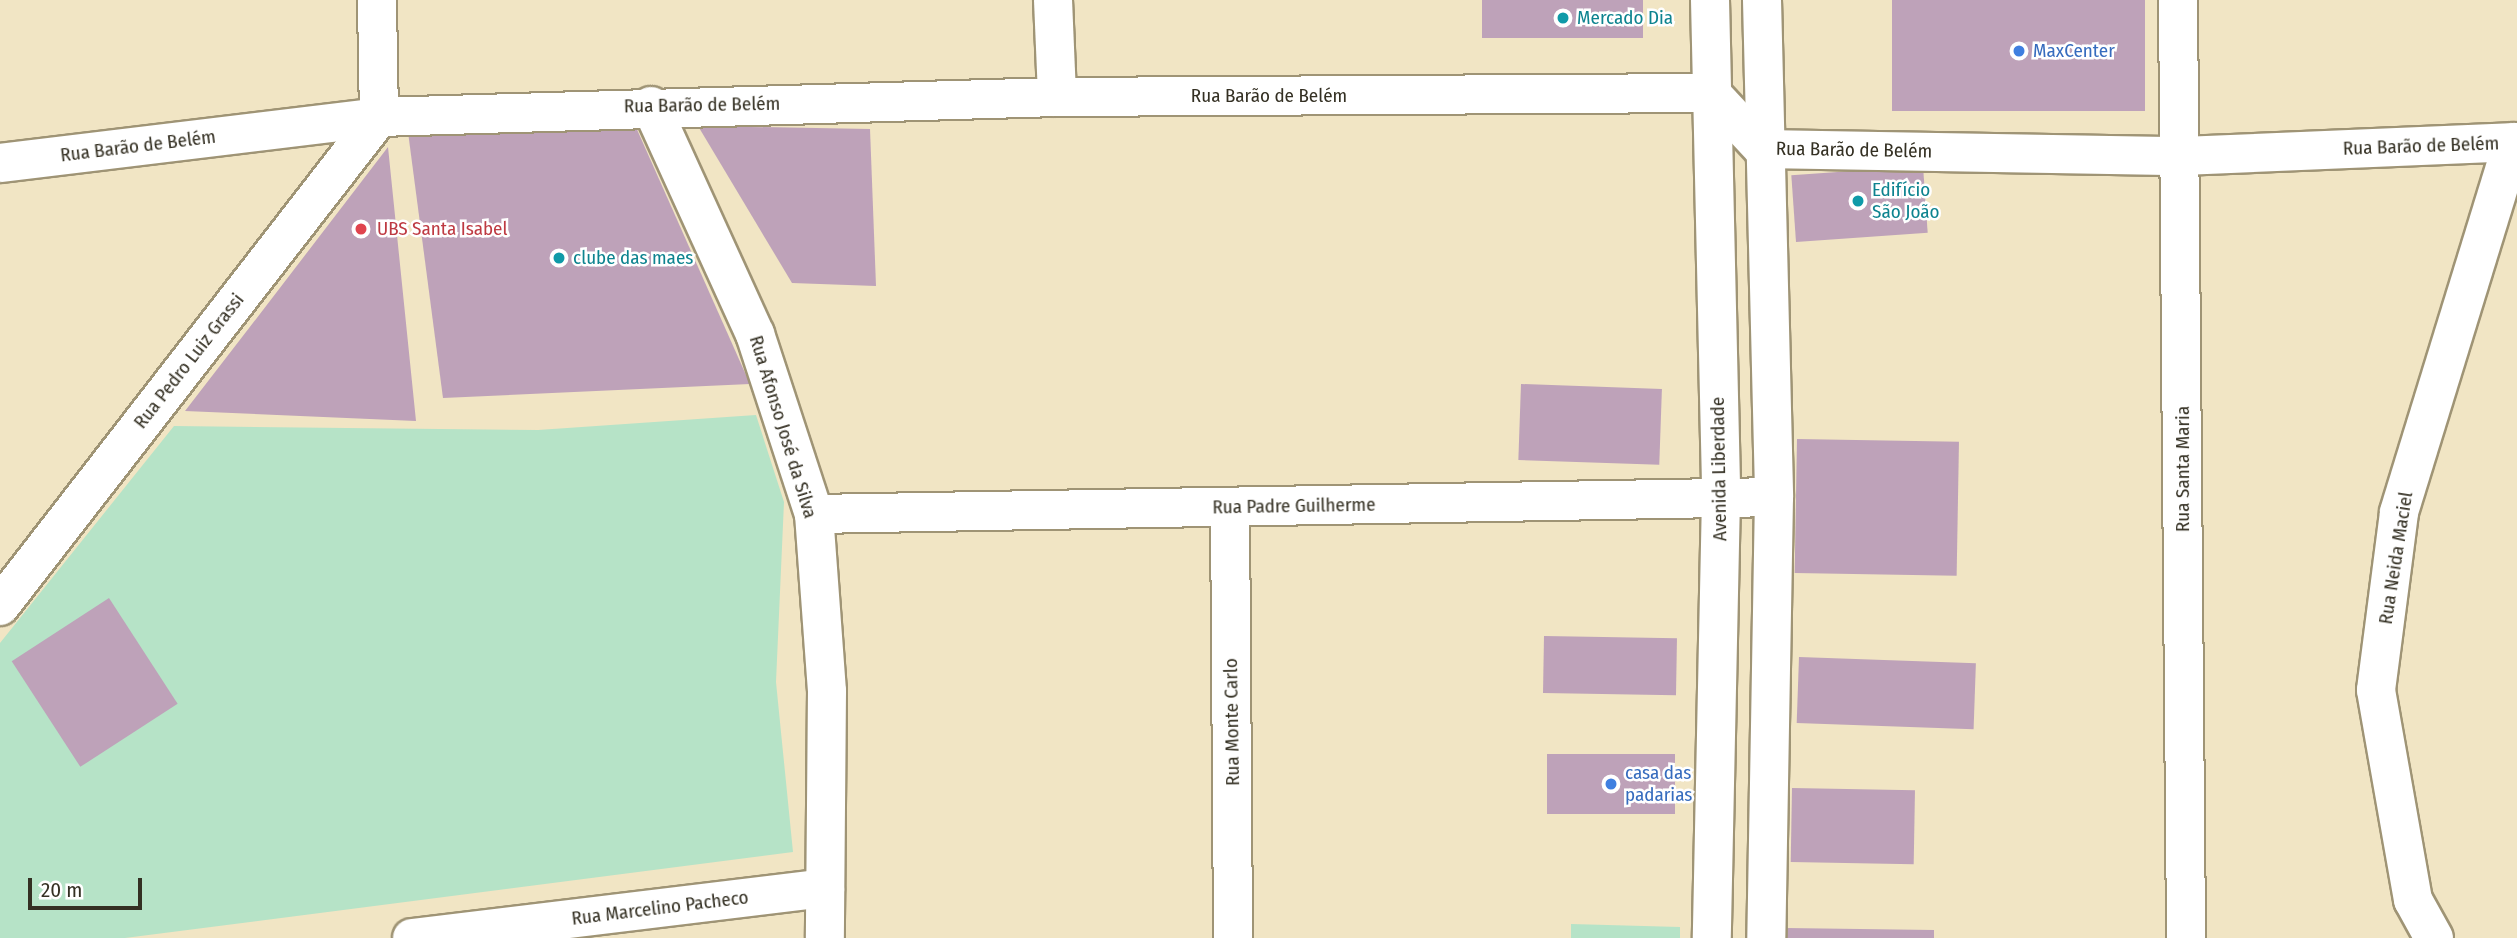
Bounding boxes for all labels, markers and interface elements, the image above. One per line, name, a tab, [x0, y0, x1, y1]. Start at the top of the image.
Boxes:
place label: Mercado Dia	[1577, 7, 1673, 29]
marker: Mercado Dia	[1555, 10, 1571, 26]
place label: MaxCenter	[2033, 40, 2115, 62]
marker: MaxCenter	[2011, 43, 2027, 59]
street label: Rua Barão de Belém	[1191, 85, 1347, 107]
street label: Rua Barão de Belém	[624, 92, 780, 118]
street label: Rua Barão de Belém	[59, 125, 217, 167]
street label: Rua Barão de Belém	[2342, 132, 2500, 160]
street label: Rua Barão de Belém	[1776, 137, 1932, 163]
place label: Edifício São João	[1872, 179, 1940, 223]
marker: Edifício São João	[1850, 193, 1866, 209]
place label: UBS Santa Isabel	[377, 218, 507, 240]
marker: UBS Santa Isabel	[351, 219, 371, 239]
place label: clube das maes	[573, 247, 693, 269]
marker: clube das maes	[551, 250, 567, 266]
street label: Rua Pedro Luiz Grassi	[129, 289, 249, 433]
street label: Rua Afonso José da Silva	[744, 333, 822, 521]
street label: Avenida Liberdade	[1706, 397, 1732, 541]
street label: Rua Santa Maria	[2172, 406, 2194, 532]
street label: Rua Neida Maciel	[2374, 490, 2418, 626]
street label: Rua Padre Guilherme	[1212, 493, 1376, 519]
street label: Rua Monte Carlo	[1219, 658, 1245, 786]
place label: casa das padarias	[1625, 762, 1692, 806]
marker: casa das padarias	[1603, 776, 1619, 792]
scale bar	[32, 864, 145, 908]
text: 20 m	[41, 877, 82, 903]
street label: Rua Marcelino Pacheco	[570, 886, 750, 930]

